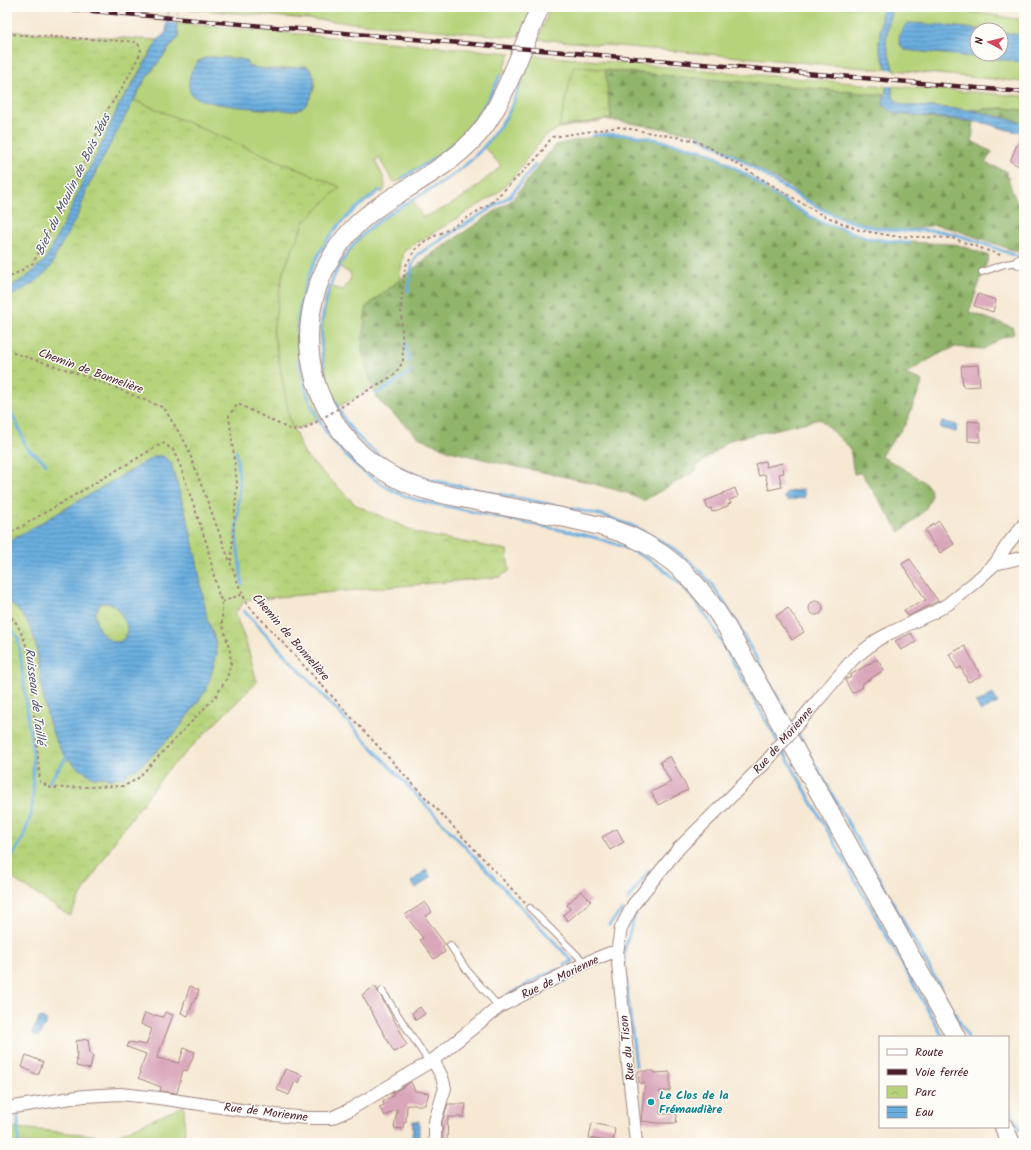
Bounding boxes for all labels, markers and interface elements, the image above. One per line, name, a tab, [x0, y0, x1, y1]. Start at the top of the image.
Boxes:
north arrow	[969, 22, 1009, 62]
text: N	[971, 36, 989, 45]
water label: Bief du Moulin de Bois Jéus	[30, 109, 117, 259]
street label: Chemin de Bonnelière	[36, 344, 147, 400]
street label: Chemin de Bonnelière	[247, 589, 334, 686]
water label: Ruisseau de Taillé	[18, 647, 51, 749]
street label: Rue de Morienne	[748, 702, 819, 778]
street label: Rue de Morienne	[518, 950, 603, 1005]
street label: Rue du Tison	[615, 1014, 640, 1082]
legend	[879, 1036, 1009, 1128]
text: Route	[915, 1043, 944, 1062]
text: Voie ferrée	[915, 1063, 969, 1082]
text: Parc	[915, 1083, 936, 1102]
place label: Le Clos de la Frémaudière	[659, 1086, 729, 1119]
marker: Le Clos de la Frémaudière	[646, 1097, 656, 1107]
street label: Rue de Morienne	[223, 1098, 310, 1127]
text: Eau	[915, 1103, 934, 1122]

